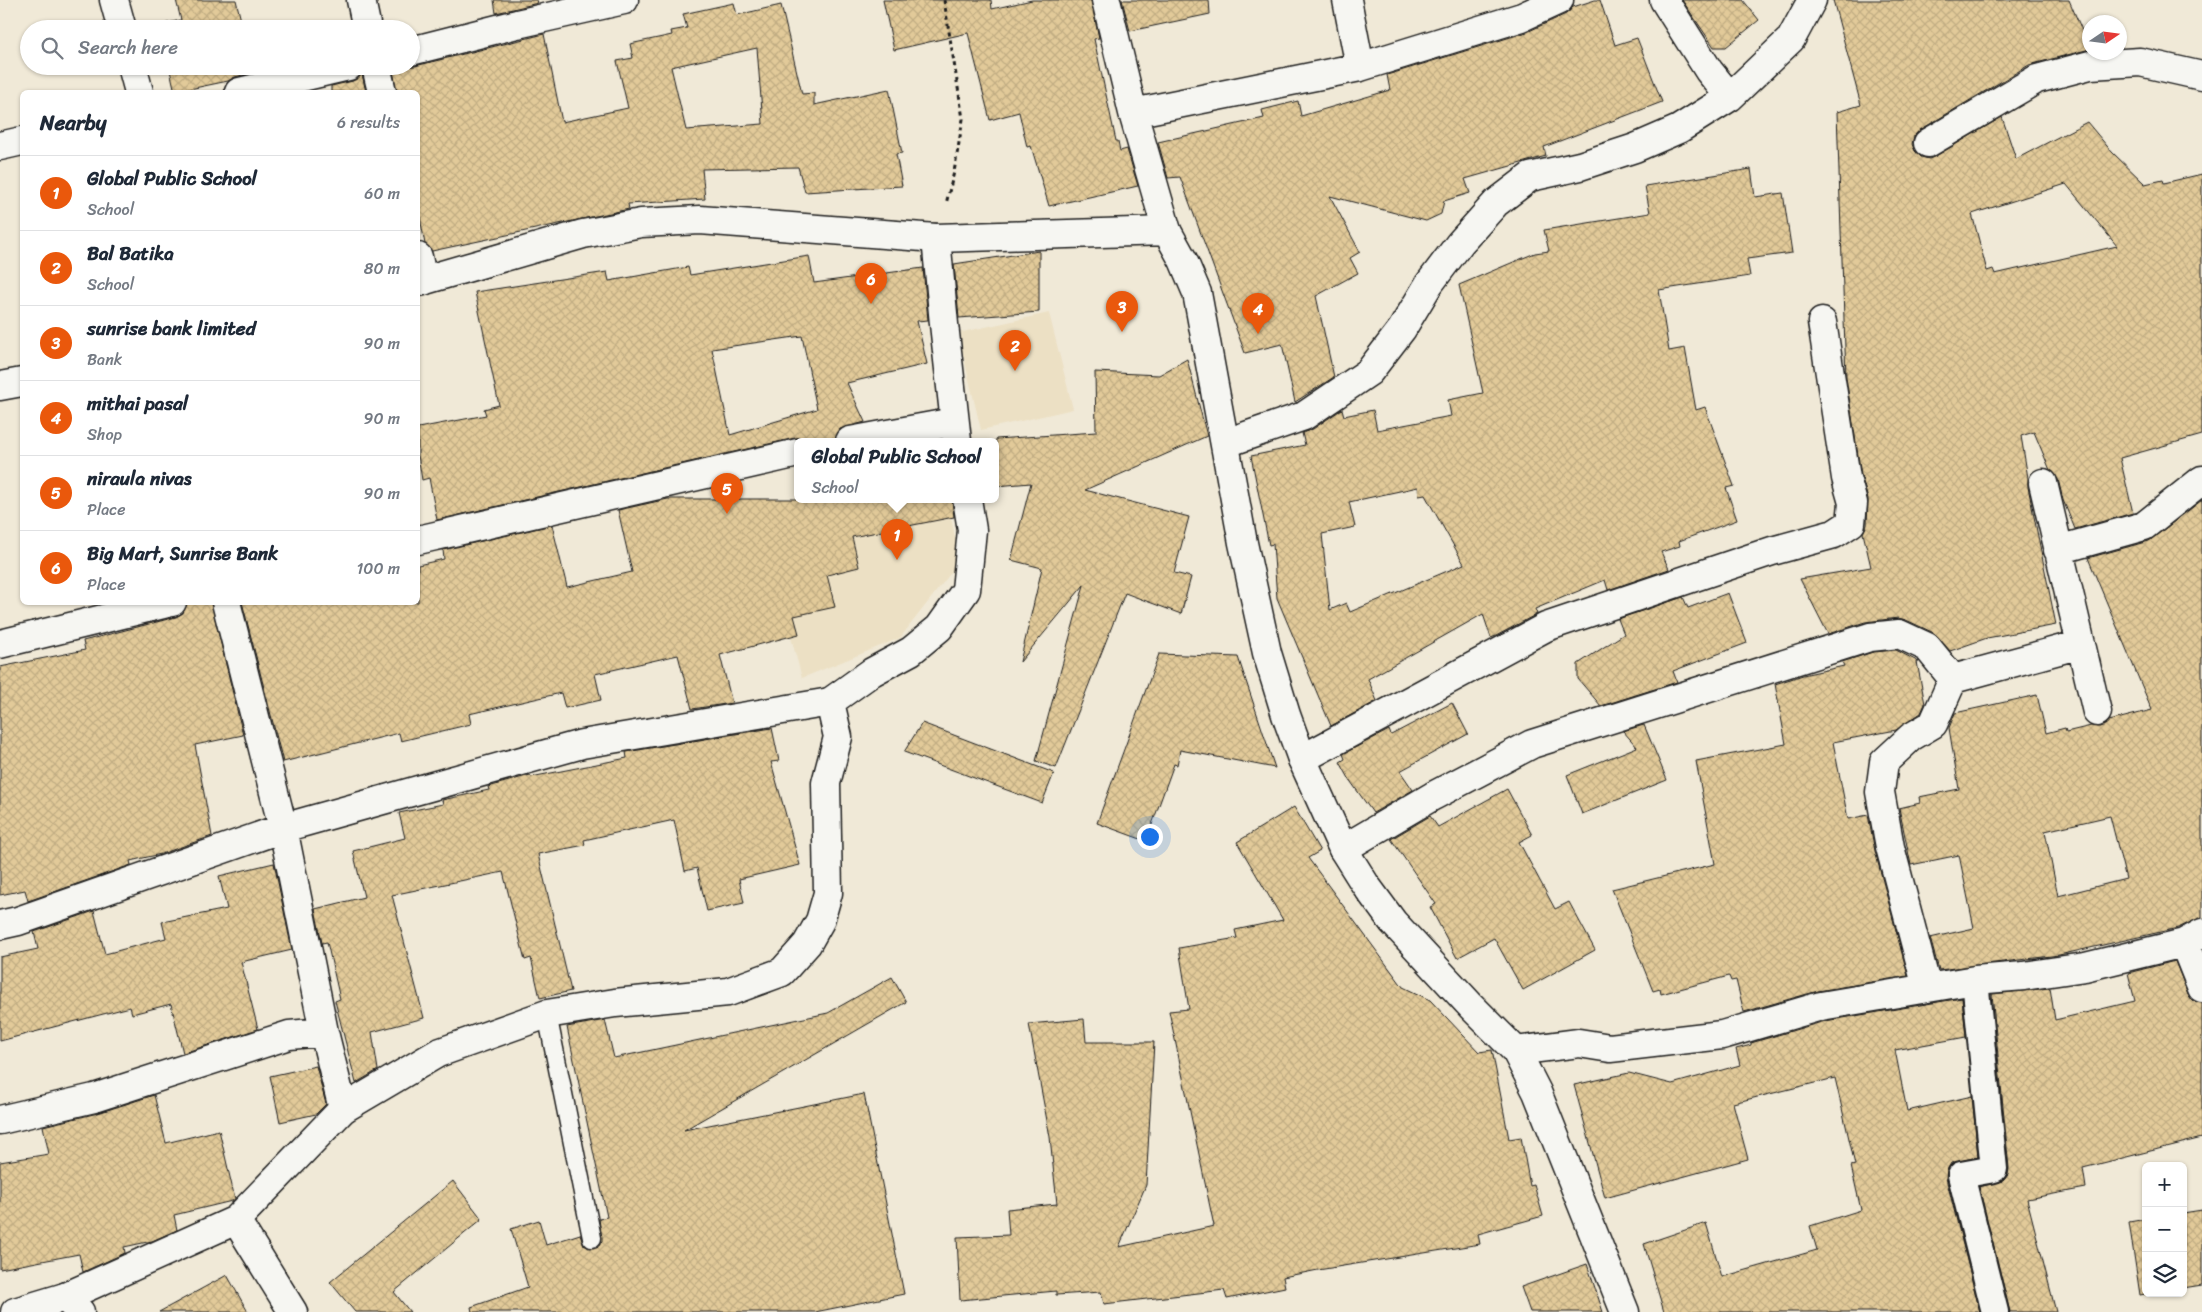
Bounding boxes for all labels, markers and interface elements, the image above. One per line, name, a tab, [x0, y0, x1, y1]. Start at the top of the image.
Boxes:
north arrow	[2082, 15, 2127, 60]
search box	[20, 20, 420, 75]
text: Search here	[78, 31, 178, 64]
icon: search	[38, 34, 66, 62]
text: Nearby	[40, 104, 106, 142]
text: 6 results	[337, 108, 400, 137]
text: Global Public School	[87, 162, 257, 195]
text: 1	[53, 179, 59, 208]
text: 60 m	[364, 179, 400, 208]
text: School	[87, 195, 134, 224]
text: Bal Batika	[87, 237, 174, 270]
text: 2	[51, 254, 61, 283]
text: 80 m	[364, 254, 400, 283]
pin: 6	[855, 263, 887, 304]
text: School	[87, 270, 134, 299]
pin: 3	[1106, 291, 1138, 332]
pin: 4	[1242, 293, 1274, 334]
text: sunrise bank limited	[87, 312, 256, 345]
text: 3	[52, 329, 60, 358]
text: 90 m	[364, 329, 400, 358]
pin: 2	[999, 330, 1031, 371]
text: Bank	[87, 345, 122, 374]
text: mithai pasal	[87, 387, 188, 420]
text: 4	[51, 404, 61, 433]
text: 90 m	[364, 404, 400, 433]
text: Shop	[87, 420, 122, 449]
popup	[794, 438, 999, 503]
text: Global Public School	[811, 440, 982, 473]
text: niraula nivas	[87, 462, 192, 495]
pin: 5	[711, 473, 743, 514]
text: School	[811, 473, 859, 502]
text: 5	[51, 479, 61, 508]
text: 90 m	[364, 479, 400, 508]
text: Place	[87, 495, 126, 524]
pin: 1	[881, 519, 913, 560]
text: Big Mart, Sunrise Bank	[87, 537, 278, 570]
text: 6	[51, 554, 61, 583]
text: 100 m	[356, 554, 400, 583]
text: Place	[87, 570, 126, 599]
your location	[1137, 824, 1163, 850]
map controls	[2142, 1162, 2187, 1297]
button: +	[2142, 1162, 2187, 1207]
button: −	[2142, 1207, 2187, 1252]
button: layers	[2142, 1252, 2187, 1297]

